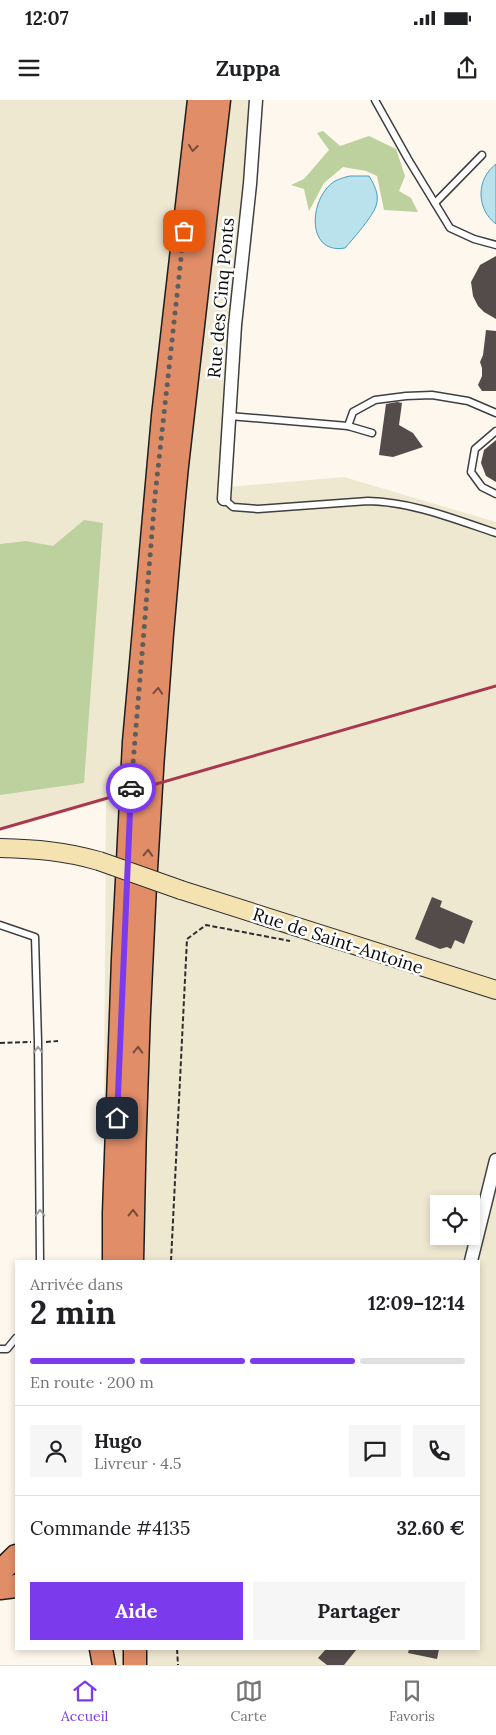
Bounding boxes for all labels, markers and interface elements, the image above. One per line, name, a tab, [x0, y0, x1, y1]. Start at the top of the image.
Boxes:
text: 12:07	[25, 6, 69, 30]
icon: menu	[15, 54, 43, 82]
text: Zuppa	[216, 54, 280, 82]
icon: share	[453, 54, 481, 82]
one-way arrow	[188, 145, 199, 153]
pin	[163, 210, 205, 252]
icon: bag	[170, 217, 198, 245]
street label: Rue des Cinq Ponts	[202, 217, 239, 379]
one-way arrow	[153, 686, 164, 694]
courier	[106, 763, 156, 813]
icon: car	[117, 774, 145, 802]
one-way arrow	[142, 849, 153, 857]
street label: Rue de Saint-Antoine	[250, 902, 426, 979]
one-way arrow	[33, 1046, 43, 1054]
one-way arrow	[132, 1046, 143, 1054]
pin	[96, 1097, 138, 1139]
icon: home	[103, 1104, 131, 1132]
map controls	[430, 1195, 480, 1245]
button: locate	[430, 1195, 480, 1245]
one-way arrow	[35, 1208, 45, 1216]
one-way arrow	[127, 1208, 138, 1216]
text: Arrivée dans	[30, 1274, 123, 1294]
text: 12:09–12:14	[368, 1291, 465, 1315]
text: 2 min	[30, 1292, 116, 1333]
text: En route · 200 m	[30, 1372, 154, 1392]
button: person	[30, 1425, 82, 1477]
button: chat	[349, 1425, 401, 1477]
button: phone	[413, 1425, 465, 1477]
text: Hugo	[94, 1429, 142, 1453]
text: Livreur · 4.5	[94, 1453, 182, 1473]
text: Commande #4135	[30, 1516, 190, 1540]
text: 32.60 €	[396, 1516, 465, 1540]
button: Aide	[30, 1582, 243, 1640]
button: Partager	[253, 1582, 465, 1640]
tab: Accueil	[61, 1677, 108, 1725]
tab: Carte	[231, 1677, 267, 1725]
tab: Favoris	[389, 1677, 435, 1725]

